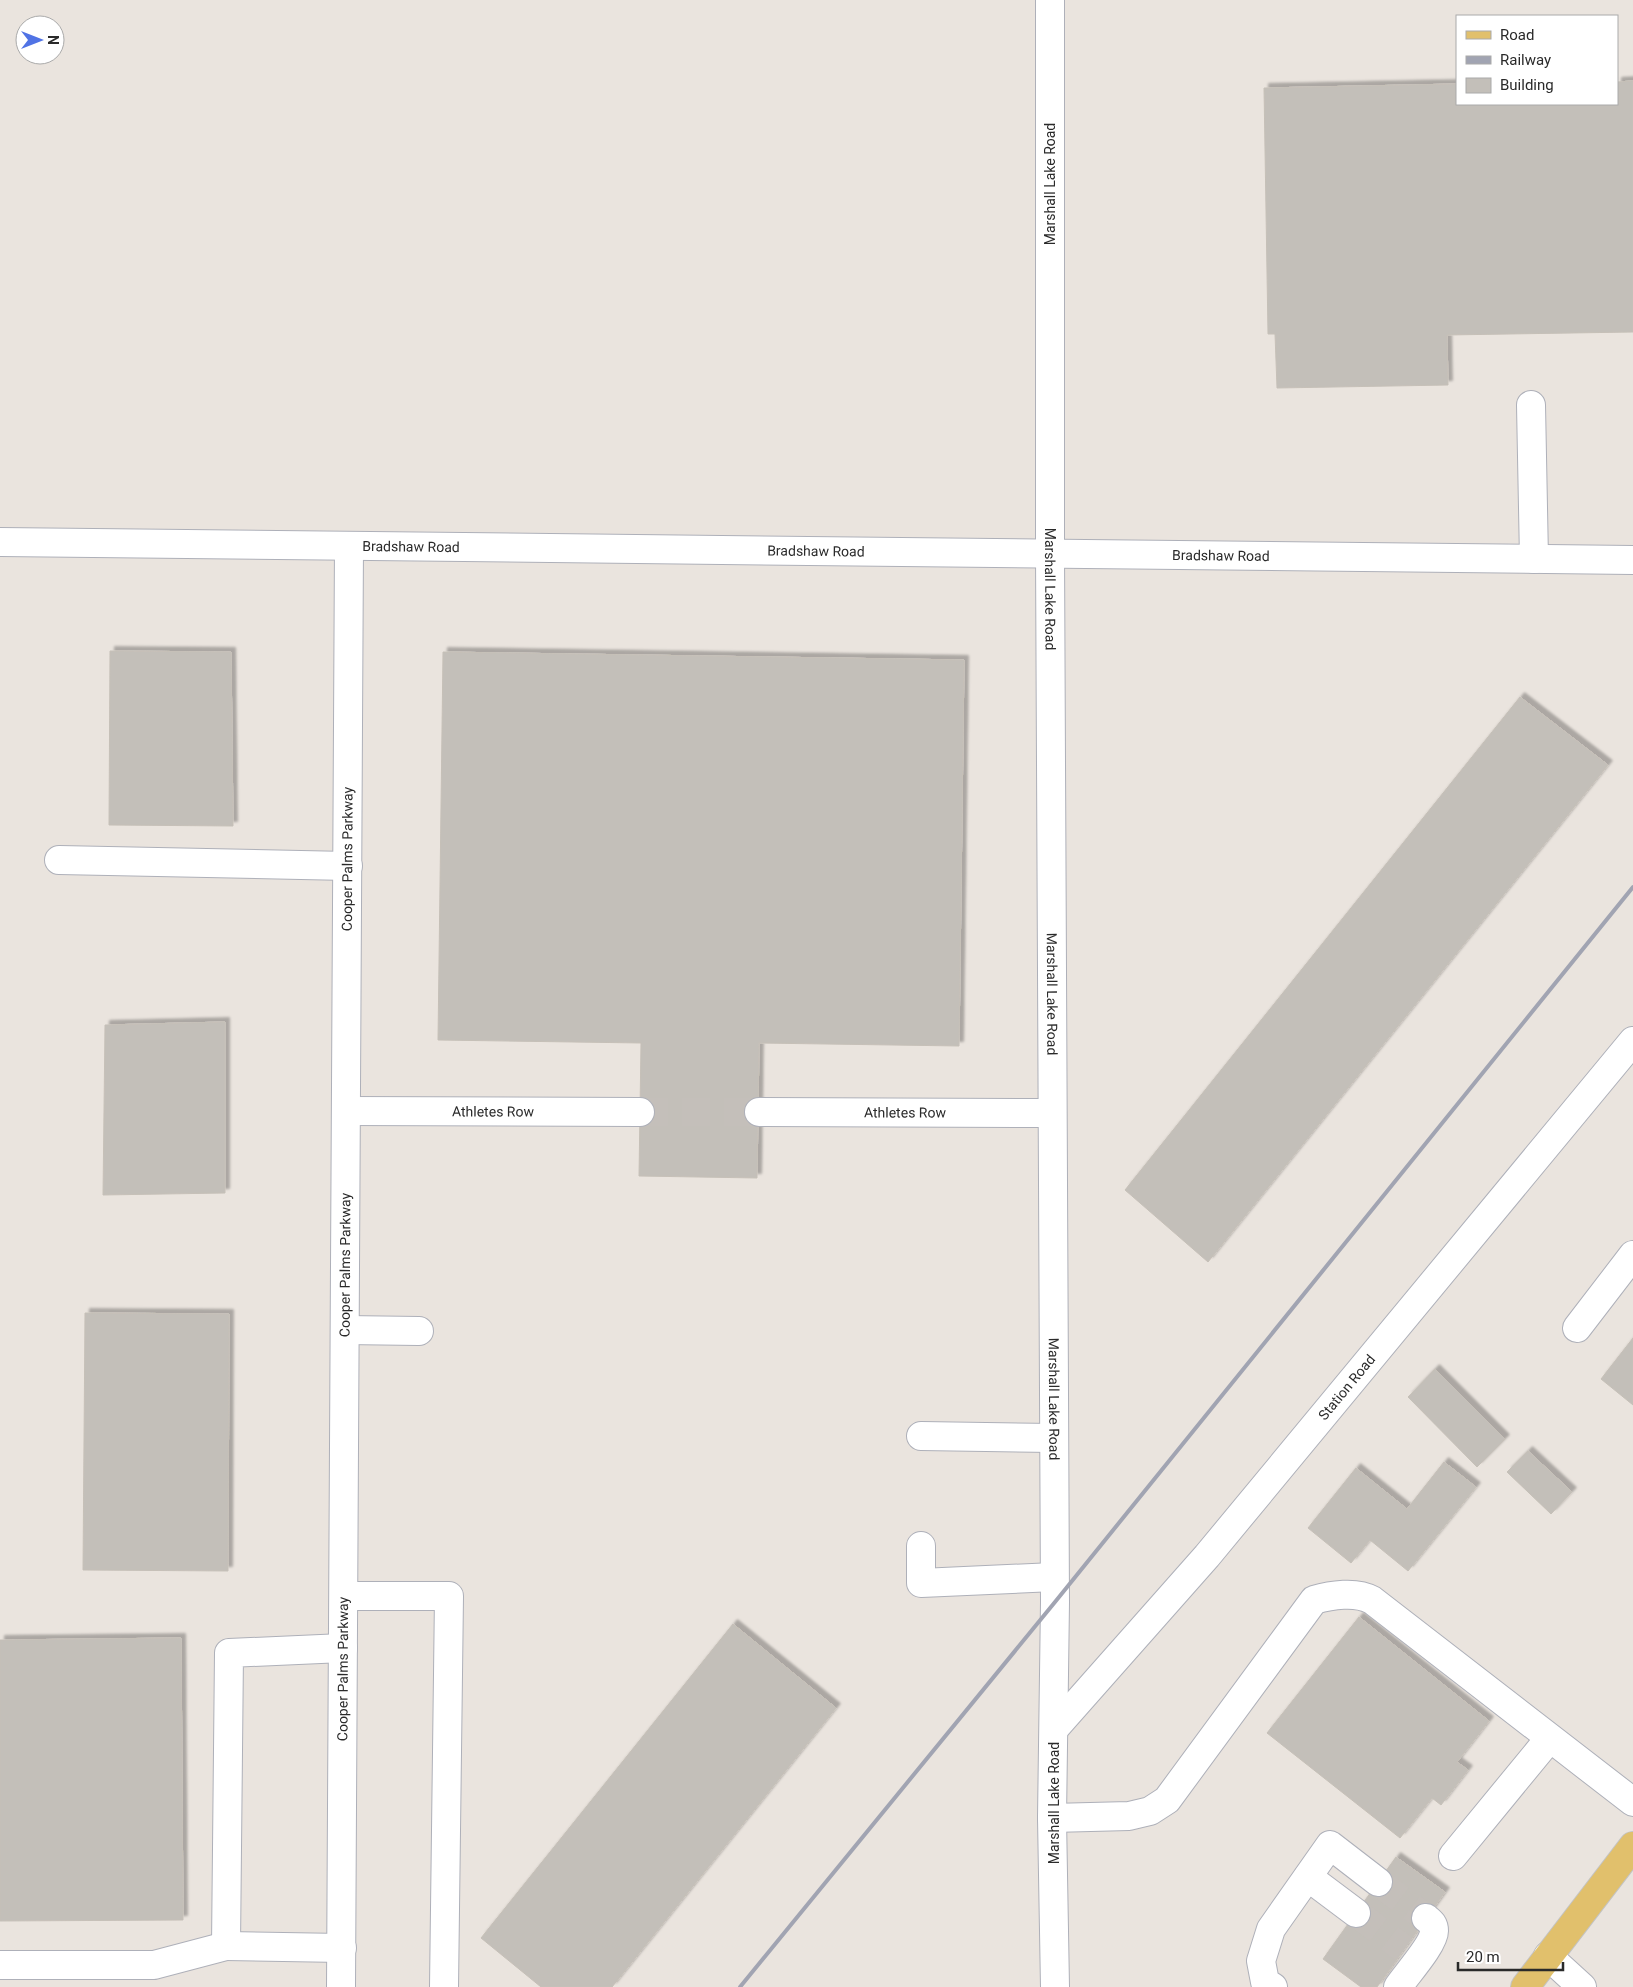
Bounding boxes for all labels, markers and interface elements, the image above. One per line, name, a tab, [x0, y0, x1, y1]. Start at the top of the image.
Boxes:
north arrow	[15, 15, 65, 65]
legend	[1456, 15, 1618, 105]
text: Road	[1500, 26, 1534, 44]
text: N	[45, 35, 61, 45]
text: Railway	[1500, 51, 1551, 69]
text: Building	[1500, 76, 1554, 94]
street label: Marshall Lake Road	[1042, 123, 1058, 245]
street label: Marshall Lake Road	[1042, 528, 1058, 650]
street label: Bradshaw Road	[362, 538, 460, 555]
street label: Bradshaw Road	[767, 542, 865, 560]
street label: Bradshaw Road	[1172, 547, 1270, 564]
street label: Cooper Palms Parkway	[339, 786, 356, 931]
street label: Marshall Lake Road	[1044, 933, 1060, 1055]
street label: Athletes Row	[452, 1103, 535, 1120]
street label: Athletes Row	[864, 1104, 947, 1121]
street label: Cooper Palms Parkway	[337, 1192, 353, 1337]
street label: Marshall Lake Road	[1046, 1338, 1062, 1460]
street label: Station Road	[1315, 1351, 1378, 1423]
street label: Cooper Palms Parkway	[334, 1596, 351, 1741]
street label: Marshall Lake Road	[1046, 1742, 1062, 1864]
scale bar	[1458, 1940, 1563, 1972]
text: 20 m	[1466, 1948, 1500, 1966]

